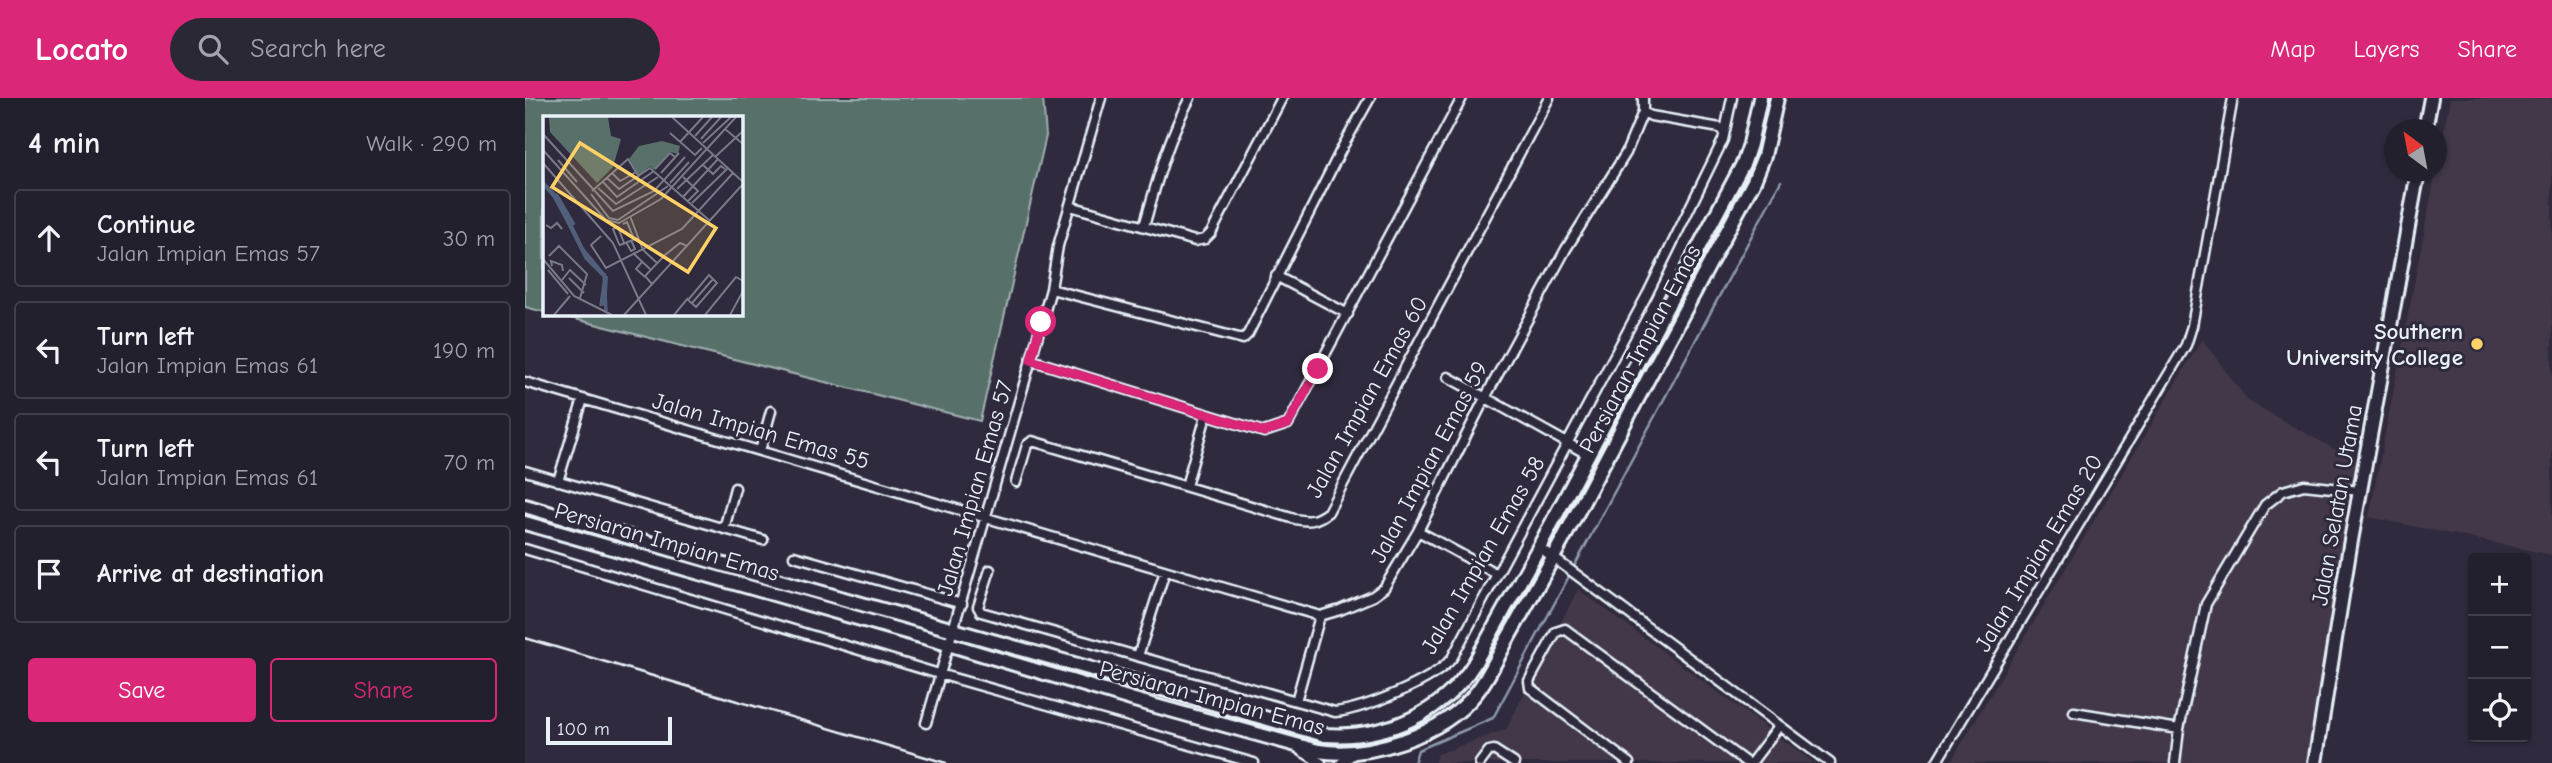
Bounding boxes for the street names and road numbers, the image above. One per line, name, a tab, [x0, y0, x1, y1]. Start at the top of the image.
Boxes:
street label: Persiaran Impian Emas	[1574, 240, 1706, 458]
street label: Jalan Impian Emas 60	[1300, 292, 1434, 502]
street label: Jalan Impian Emas 59	[1364, 357, 1494, 567]
street label: Jalan Impian Emas 57	[931, 377, 1019, 599]
street label: Jalan Impian Emas 55	[649, 387, 873, 475]
street label: Jalan Selatan Utama	[2306, 402, 2368, 608]
street label: Jalan Impian Emas 20	[1969, 449, 2109, 657]
street label: Jalan Impian Emas 58	[1415, 451, 1551, 659]
street label: Persiaran Impian Emas	[552, 497, 782, 587]
street label: Persiaran Impian Emas	[1096, 655, 1328, 741]

